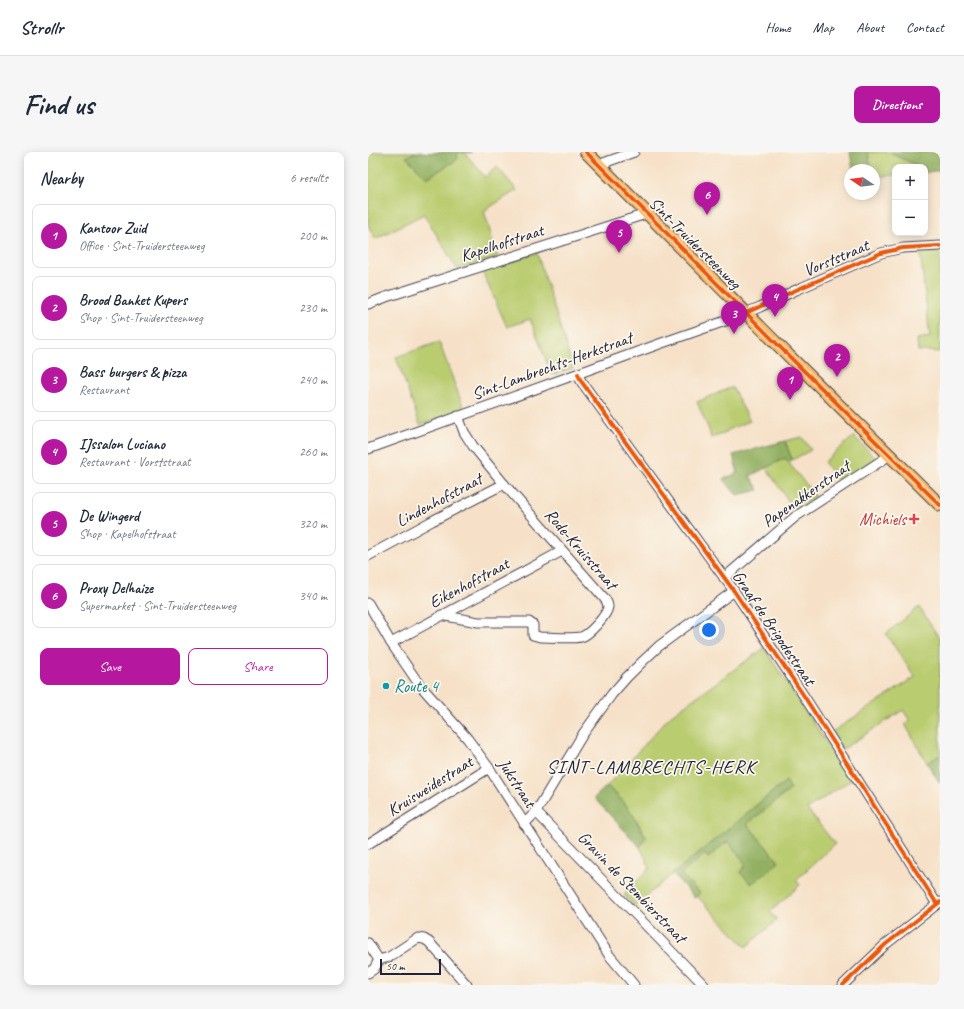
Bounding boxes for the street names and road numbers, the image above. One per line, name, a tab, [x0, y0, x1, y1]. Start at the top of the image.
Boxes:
street label: Sint-Truidersteenweg	[645, 193, 747, 295]
street label: Kapelhofstraat	[458, 219, 548, 266]
street label: Vorststraat	[800, 234, 874, 281]
street label: Sint-Lambrechts-Herkstraat	[469, 326, 637, 405]
street label: Papenakkerstraat	[758, 455, 856, 532]
street label: Lindenhofstraat	[392, 467, 488, 531]
street label: Rode-Kruisstraat	[540, 504, 623, 595]
street label: Eikenhofstraat	[425, 552, 515, 613]
street label: Graaf de Brigodestraat	[728, 567, 821, 691]
street label: Kruisweidestraat	[383, 750, 479, 821]
street label: Jukstraat	[493, 754, 542, 814]
street label: Gravin de Stembierstraat	[573, 827, 692, 949]

